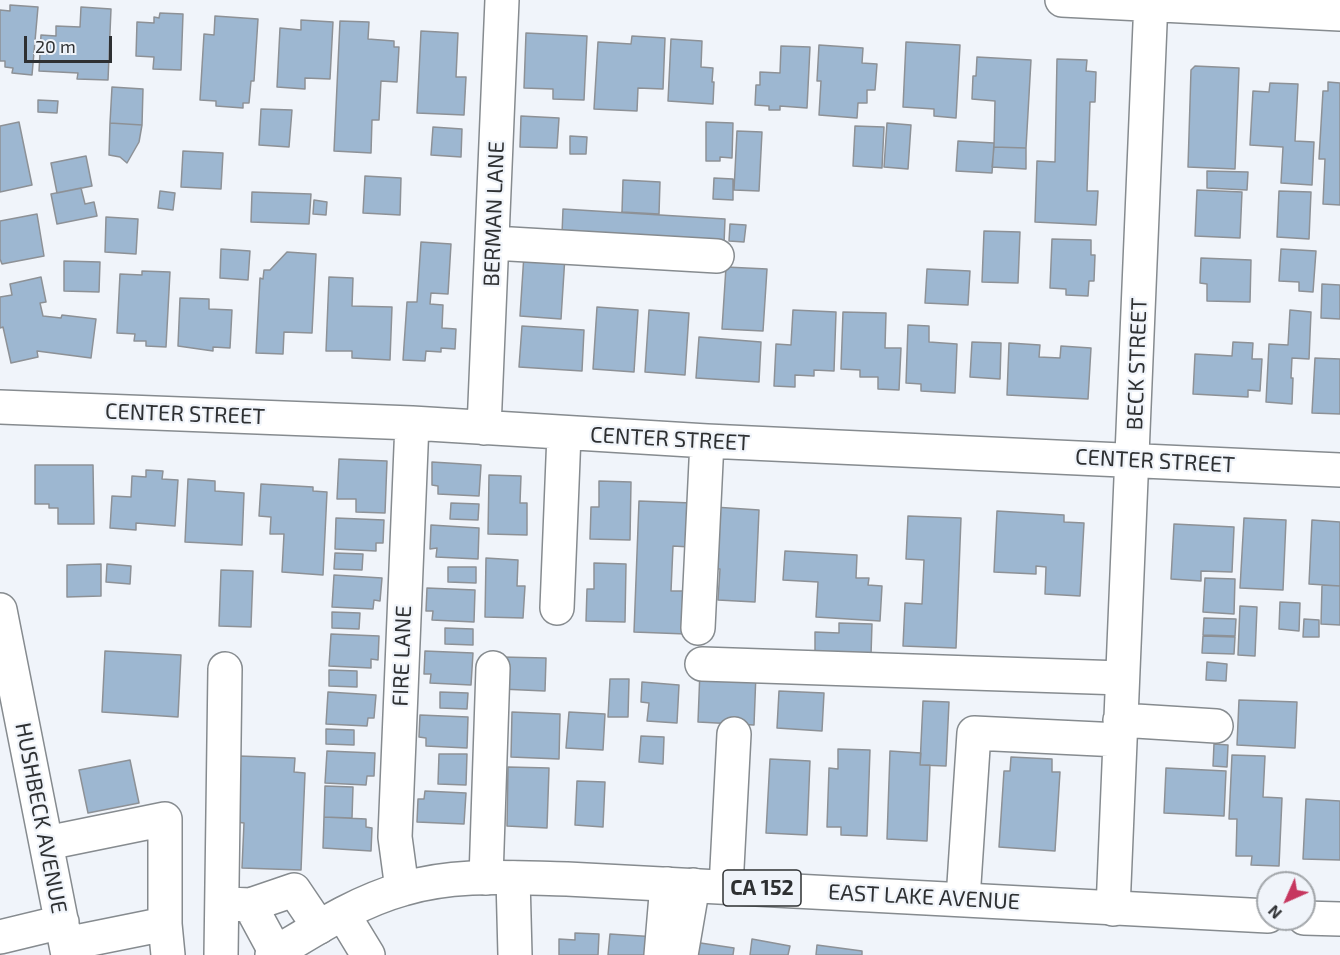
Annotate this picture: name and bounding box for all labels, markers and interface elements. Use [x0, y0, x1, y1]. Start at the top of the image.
scale bar [27, 24, 116, 62]
text: 20 m [35, 35, 76, 57]
street label: BERMAN LANE [478, 141, 510, 287]
street label: BECK STREET [1121, 297, 1153, 431]
street label: CENTER STREET [105, 398, 265, 430]
street label: CENTER STREET [589, 422, 751, 456]
street label: CENTER STREET [1074, 444, 1236, 478]
street label: FIRE LANE [387, 605, 417, 707]
street label: HUSHBECK AVENUE [10, 720, 72, 916]
road number: CA 152 [723, 870, 801, 906]
north arrow [1256, 871, 1316, 931]
street label: EAST LAKE AVENUE [827, 879, 1021, 915]
text: N [1264, 902, 1285, 923]

